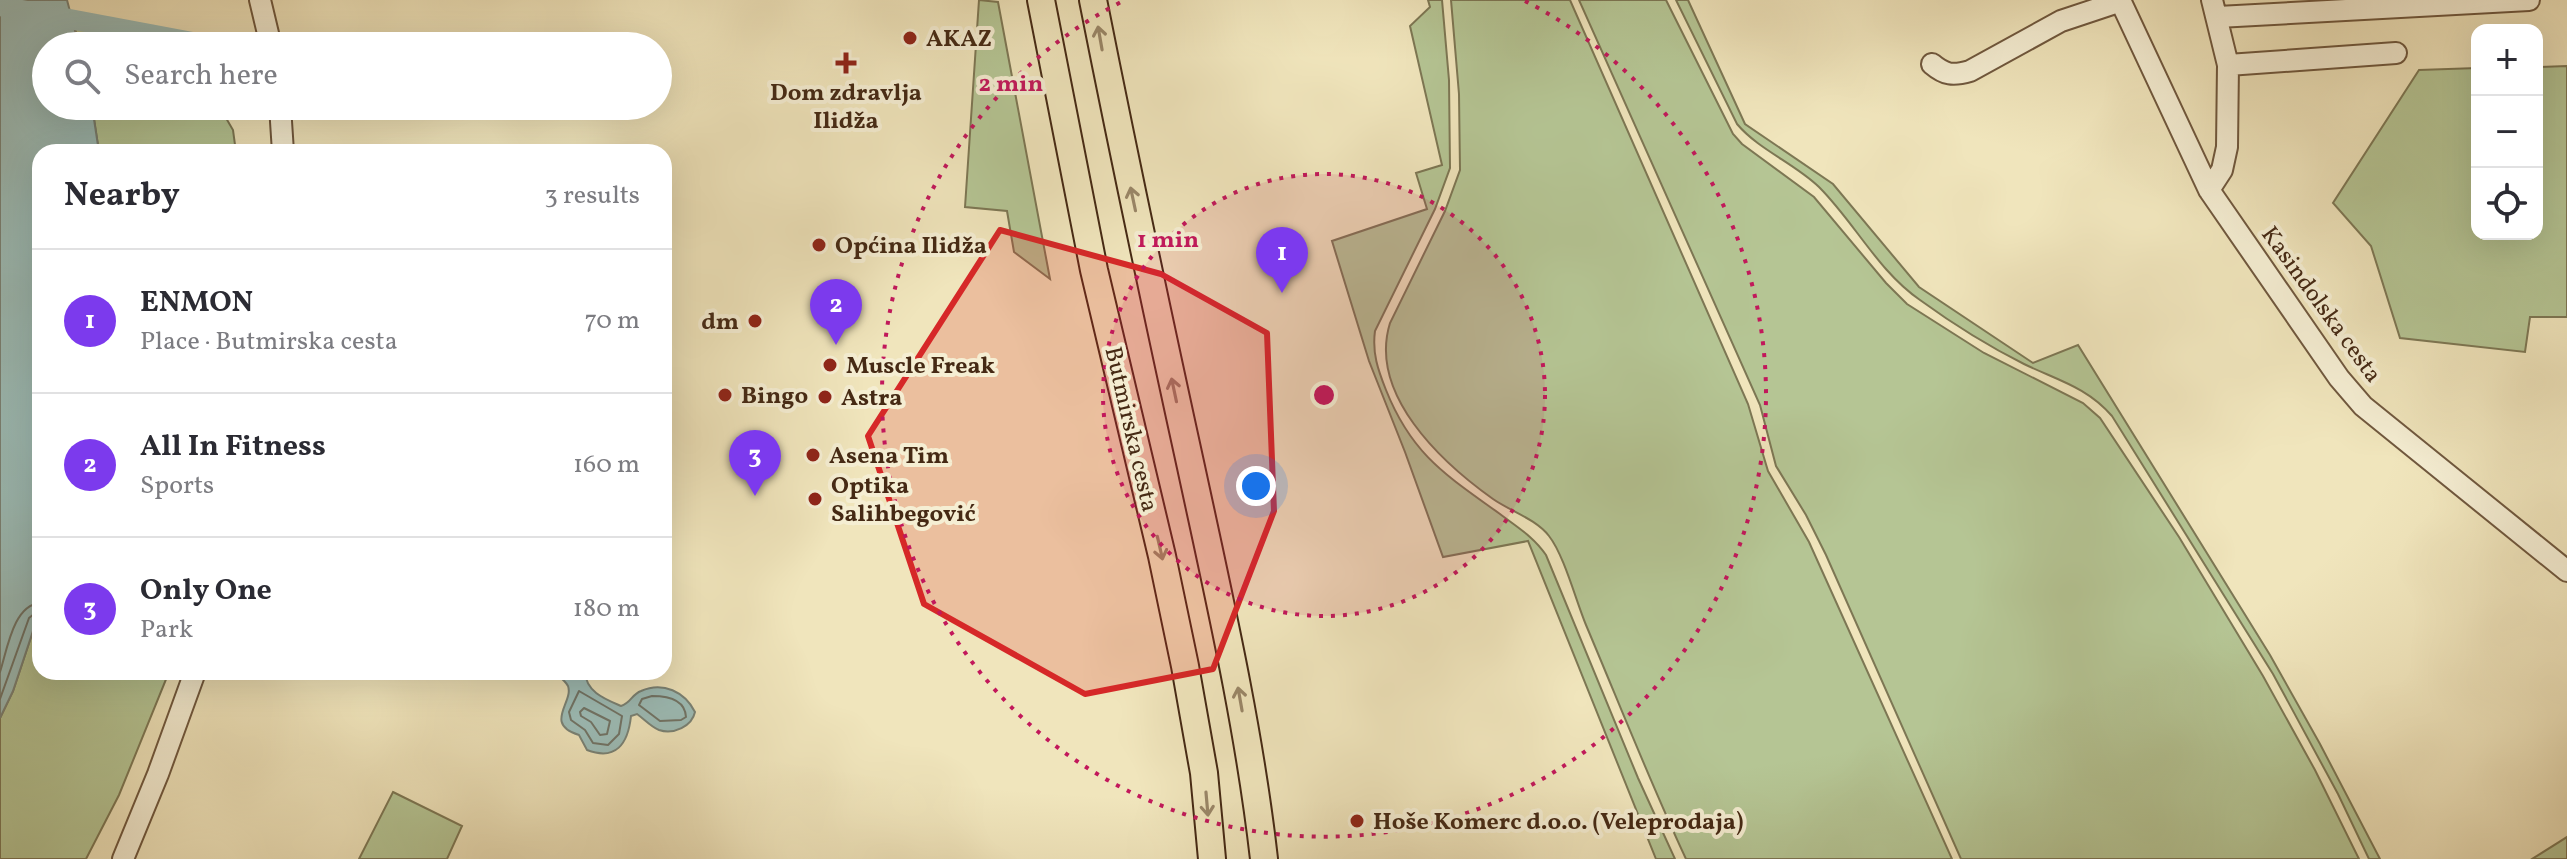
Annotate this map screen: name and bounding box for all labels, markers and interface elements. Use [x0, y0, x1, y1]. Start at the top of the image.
place label: AKAZ [926, 23, 992, 57]
map controls [2471, 24, 2543, 240]
button: + [2471, 24, 2543, 96]
one-way arrow [1092, 26, 1107, 51]
marker: AKAZ [901, 29, 919, 47]
search box [32, 32, 672, 120]
marker: Dom zdravlja Ilidža [835, 52, 857, 74]
icon: search [60, 54, 104, 98]
text: Search here [124, 55, 278, 97]
text: 2 min [979, 68, 1044, 102]
place label: Dom zdravlja Ilidža [770, 77, 922, 139]
button: − [2471, 96, 2543, 168]
button: locate [2471, 168, 2543, 240]
text: Nearby [64, 173, 180, 220]
text: 3 results [544, 178, 640, 214]
one-way arrow [1124, 186, 1139, 212]
street label: Kasindolska cesta [2252, 220, 2389, 390]
text: 1 min [1137, 224, 1199, 258]
pin: 1 [1256, 227, 1308, 293]
place label: Općina Ilidža [835, 230, 987, 264]
marker: Općina Ilidža [810, 236, 828, 254]
pin: 2 [810, 279, 862, 345]
text: ENMON [140, 282, 253, 324]
text: 1 [85, 303, 95, 339]
text: 70 m [585, 303, 640, 339]
place label: dm [701, 306, 739, 340]
marker: dm [746, 312, 764, 330]
text: Place · Butmirska cesta [140, 324, 398, 360]
street label: Butmirska cesta [1095, 344, 1166, 515]
place label: Muscle Freak [846, 350, 996, 384]
marker: Muscle Freak [821, 356, 839, 374]
one-way arrow [1166, 378, 1181, 404]
place label: Bingo [741, 380, 808, 414]
centre of rings [1310, 381, 1338, 409]
place label: Astra [841, 382, 902, 416]
marker: Bingo [716, 386, 734, 404]
marker: Astra [816, 388, 834, 406]
text: All In Fitness [140, 426, 326, 468]
pin: 3 [729, 430, 781, 496]
place label: Asena Tim [829, 440, 949, 474]
marker: Asena Tim [804, 446, 822, 464]
text: 2 [83, 447, 97, 483]
text: 160 m [573, 447, 640, 483]
your location [1236, 466, 1276, 506]
text: Sports [140, 468, 214, 504]
place label: Optika Salihbegović [831, 470, 976, 532]
marker: Optika Salihbegović [806, 490, 824, 508]
one-way arrow [1153, 535, 1168, 561]
text: Only One [140, 570, 272, 612]
text: 3 [83, 591, 97, 627]
text: 180 m [573, 591, 640, 627]
text: Park [140, 612, 193, 648]
one-way arrow [1231, 687, 1246, 712]
one-way arrow [1200, 790, 1215, 817]
place label: Hoše Komerc d.o.o. (Veleprodaja) [1373, 806, 1743, 840]
marker: Hoše Komerc d.o.o. (Veleprodaja) [1348, 812, 1366, 830]

